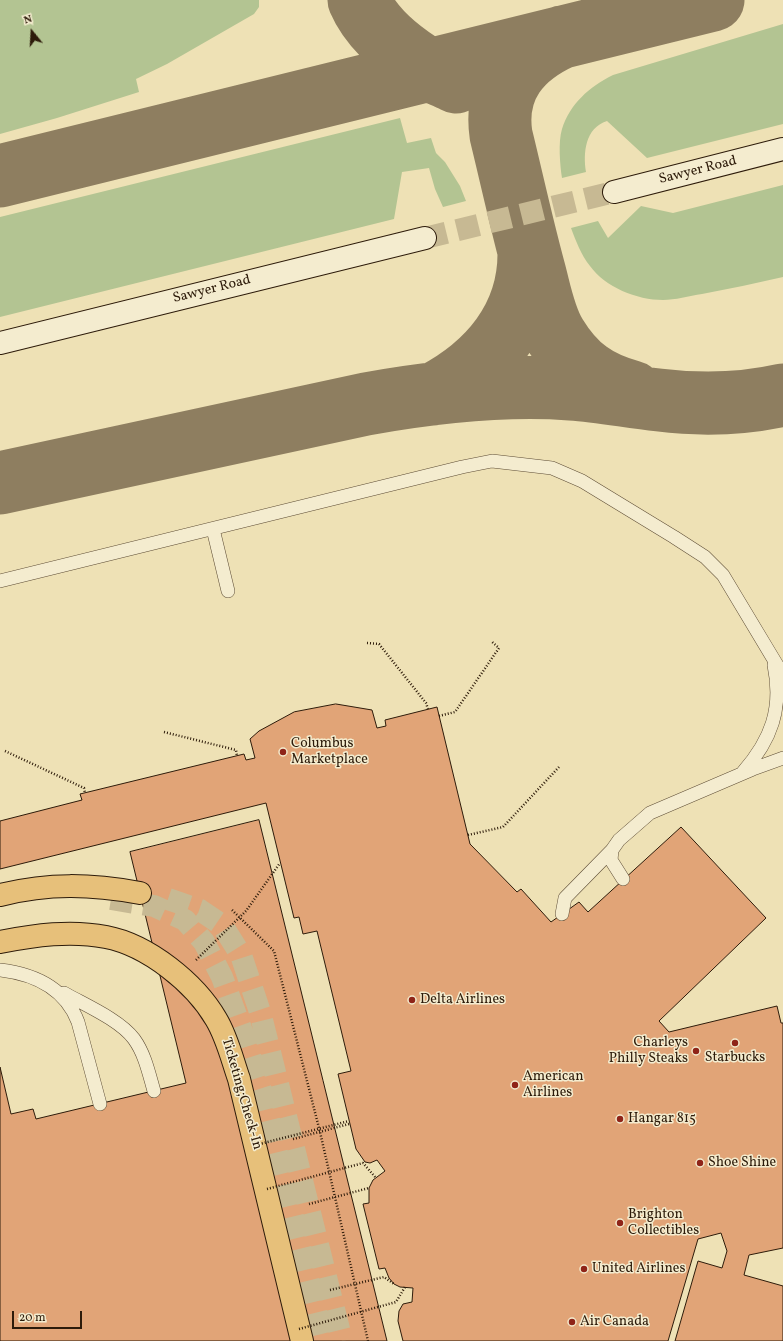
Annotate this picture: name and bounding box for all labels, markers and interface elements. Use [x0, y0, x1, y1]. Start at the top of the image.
north arrow [12, 12, 52, 52]
text: N [22, 12, 34, 28]
street label: Sawyer Road [657, 153, 739, 189]
street label: Sawyer Road [171, 272, 253, 308]
place label: Columbus Marketplace [291, 736, 368, 768]
marker: Columbus Marketplace [278, 747, 288, 757]
place label: Delta Airlines [420, 992, 505, 1008]
marker: Delta Airlines [407, 995, 417, 1005]
place label: Charleys Philly Steaks [609, 1035, 688, 1068]
street label: Ticketing;Check-In [217, 1036, 265, 1152]
marker: Starbucks [730, 1038, 740, 1048]
marker: Charleys Philly Steaks [691, 1046, 701, 1056]
place label: Starbucks [705, 1050, 765, 1066]
place label: American Airlines [523, 1069, 584, 1102]
marker: American Airlines [510, 1080, 520, 1090]
place label: Hangar 815 [628, 1111, 696, 1127]
marker: Hangar 815 [615, 1114, 625, 1124]
place label: Shoe Shine [708, 1155, 776, 1171]
marker: Shoe Shine [695, 1158, 705, 1168]
place label: Brighton Collectibles [628, 1207, 699, 1240]
marker: Brighton Collectibles [615, 1218, 625, 1228]
place label: United Airlines [592, 1261, 685, 1277]
marker: United Airlines [579, 1264, 589, 1274]
scale bar [14, 1303, 84, 1329]
text: 20 m [19, 1310, 46, 1326]
place label: Air Canada [580, 1314, 649, 1330]
marker: Air Canada [567, 1317, 577, 1327]

